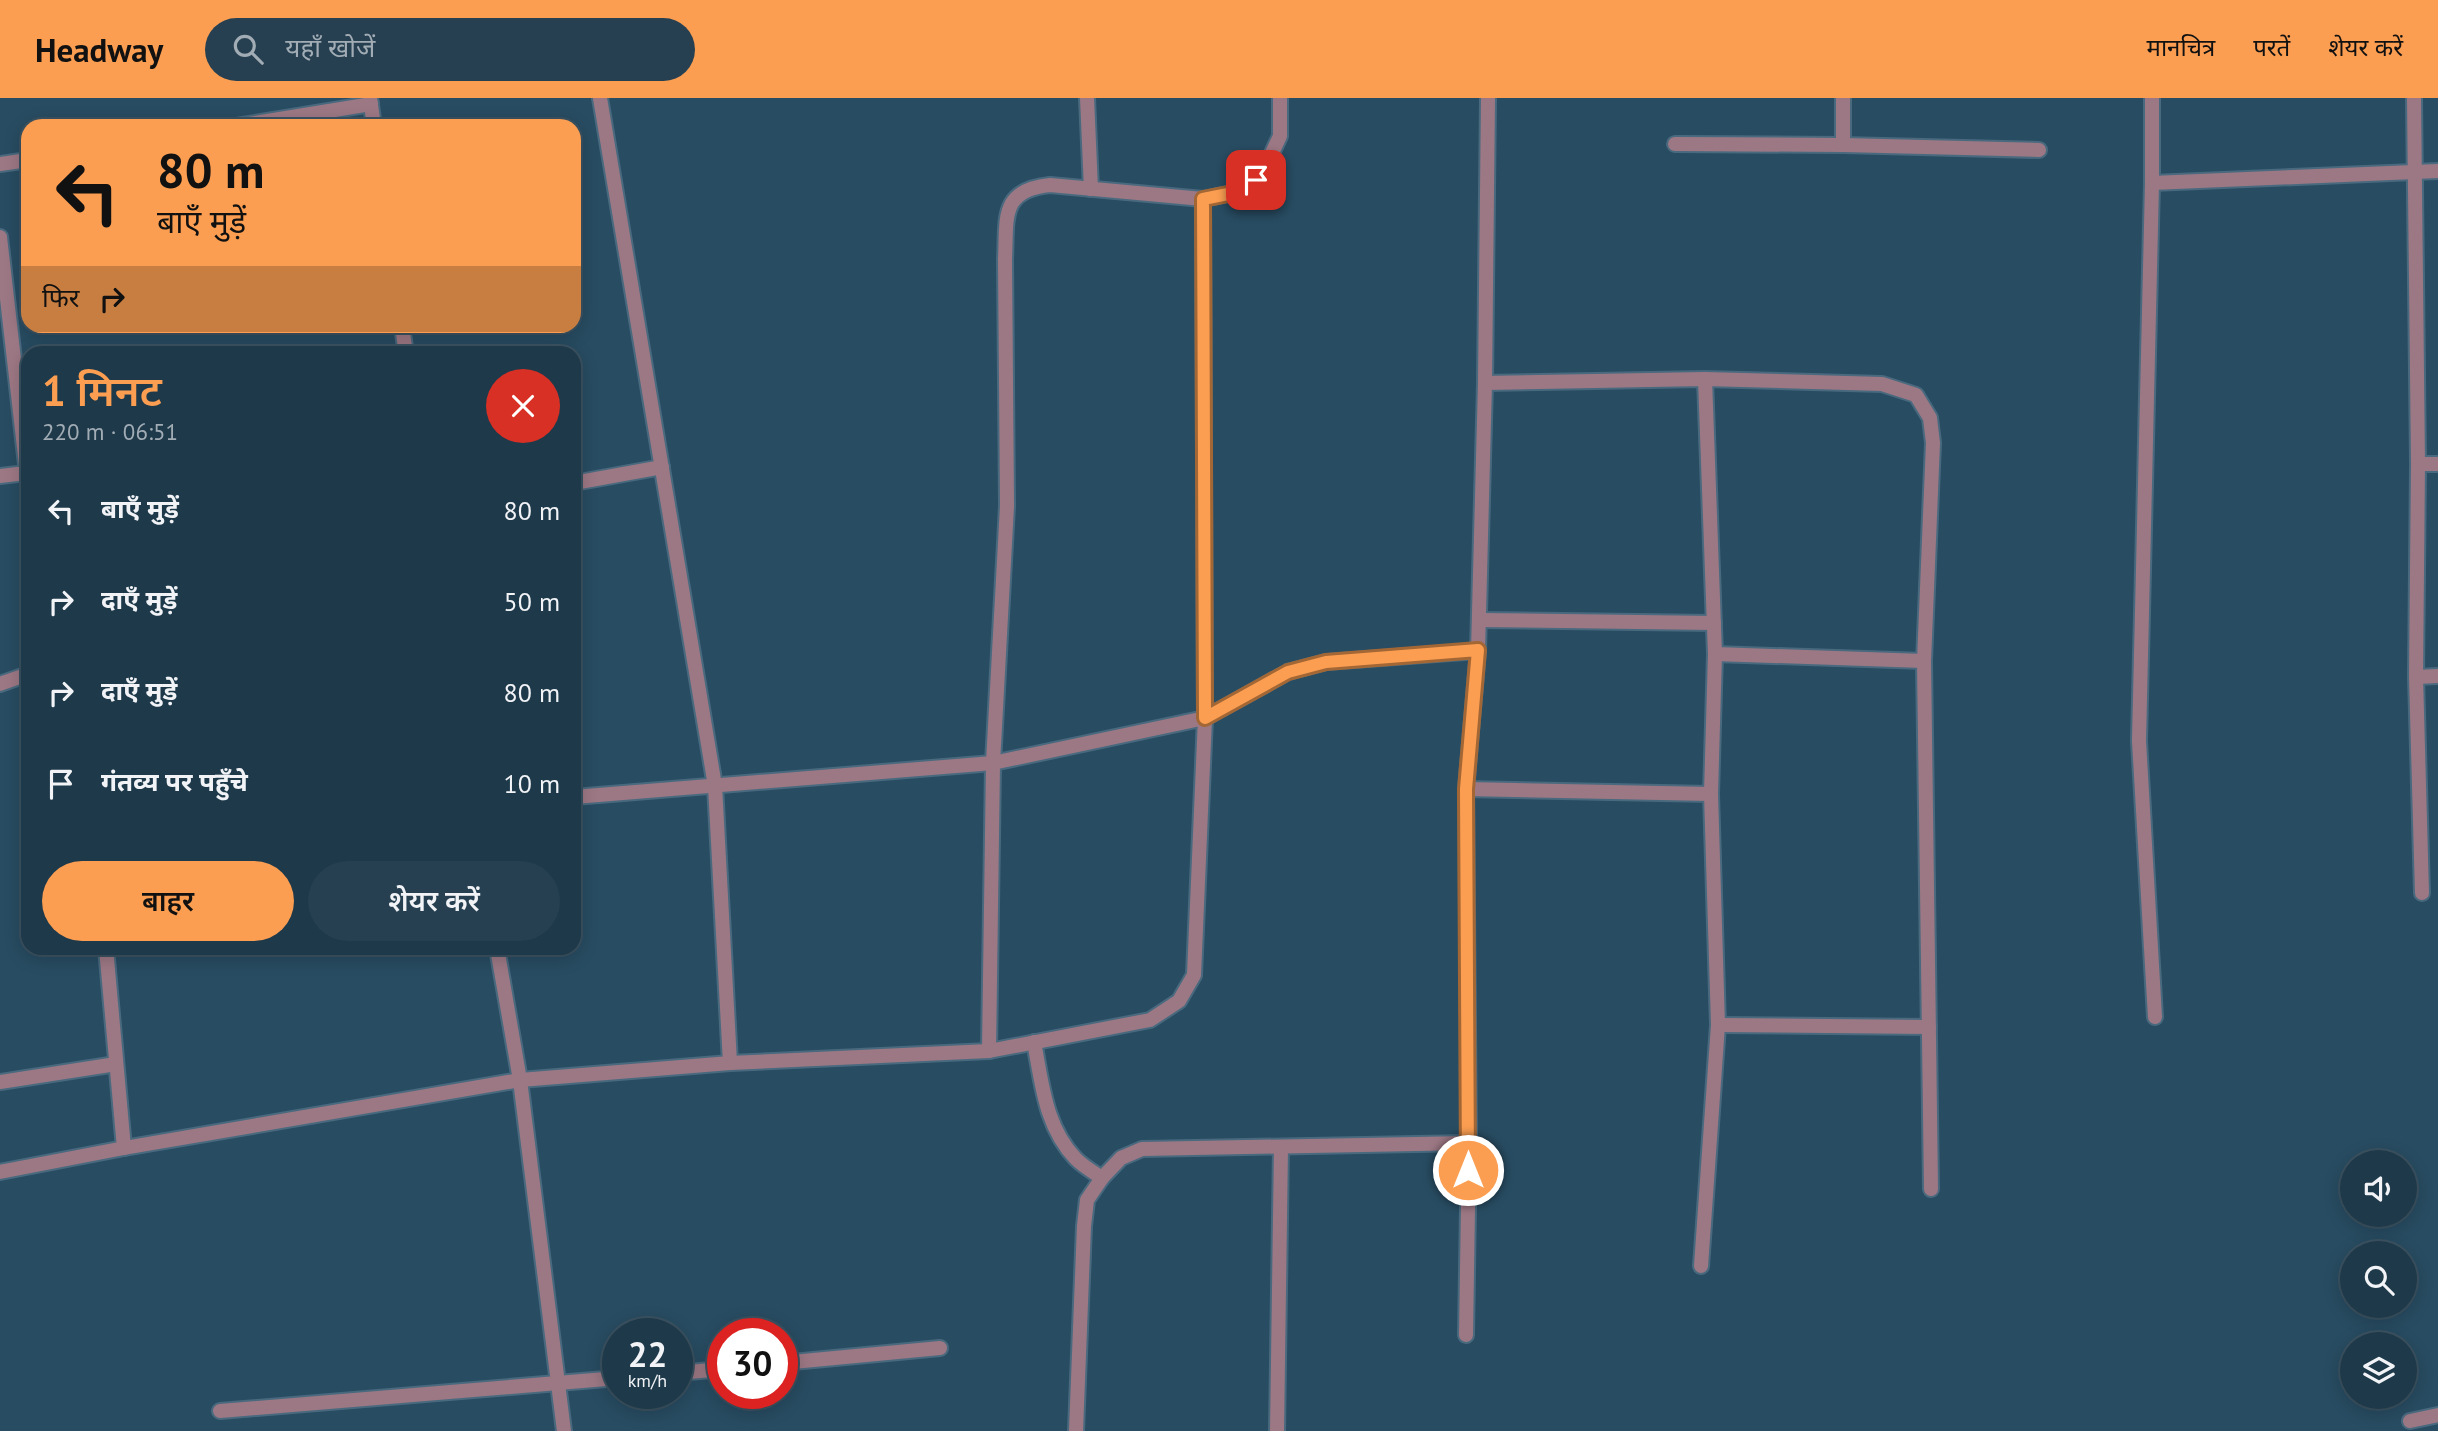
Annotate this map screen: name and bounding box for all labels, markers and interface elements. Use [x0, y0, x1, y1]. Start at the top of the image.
search box [205, 18, 695, 81]
text: Headway [35, 28, 163, 71]
icon: search [229, 30, 267, 68]
text: यहाँ खोजें [285, 31, 375, 64]
text: मानचित्र [2147, 32, 2215, 63]
text: परतें [2253, 32, 2290, 63]
text: शेयर करें [2328, 32, 2403, 63]
text: 80 m [157, 138, 264, 202]
icon: left [42, 147, 133, 238]
pin [1226, 150, 1286, 210]
icon: arrive [1237, 161, 1275, 199]
text: बाएँ मुड़ें [157, 200, 246, 242]
icon: right [93, 280, 131, 318]
text: फिर [42, 281, 79, 314]
text: 1 मिनट [42, 363, 162, 418]
button: close [486, 369, 560, 443]
text: 220 m · 06:51 [42, 417, 178, 446]
icon: left [42, 492, 80, 530]
text: बाएँ मुड़ें [101, 492, 179, 525]
text: 80 m [504, 494, 560, 527]
icon: right [42, 583, 80, 621]
text: दाएँ मुड़ें [101, 583, 177, 616]
text: 50 m [504, 585, 560, 618]
icon: right [42, 674, 80, 712]
text: दाएँ मुड़ें [101, 674, 177, 707]
text: 80 m [504, 676, 560, 709]
icon: arrive [42, 765, 80, 803]
text: गंतव्य पर पहुँचे [101, 765, 248, 798]
text: 10 m [504, 767, 560, 800]
button: बाहर [42, 861, 294, 941]
button: शेयर करें [308, 861, 560, 941]
position arrow [1431, 1133, 1505, 1207]
map controls [2340, 1150, 2417, 1409]
button: sound [2340, 1150, 2417, 1227]
button: search [2340, 1241, 2417, 1318]
speed limit sign: 30 [707, 1318, 798, 1409]
text: 22 [628, 1331, 667, 1377]
button: layers [2340, 1332, 2417, 1409]
text: km/h [628, 1369, 667, 1392]

